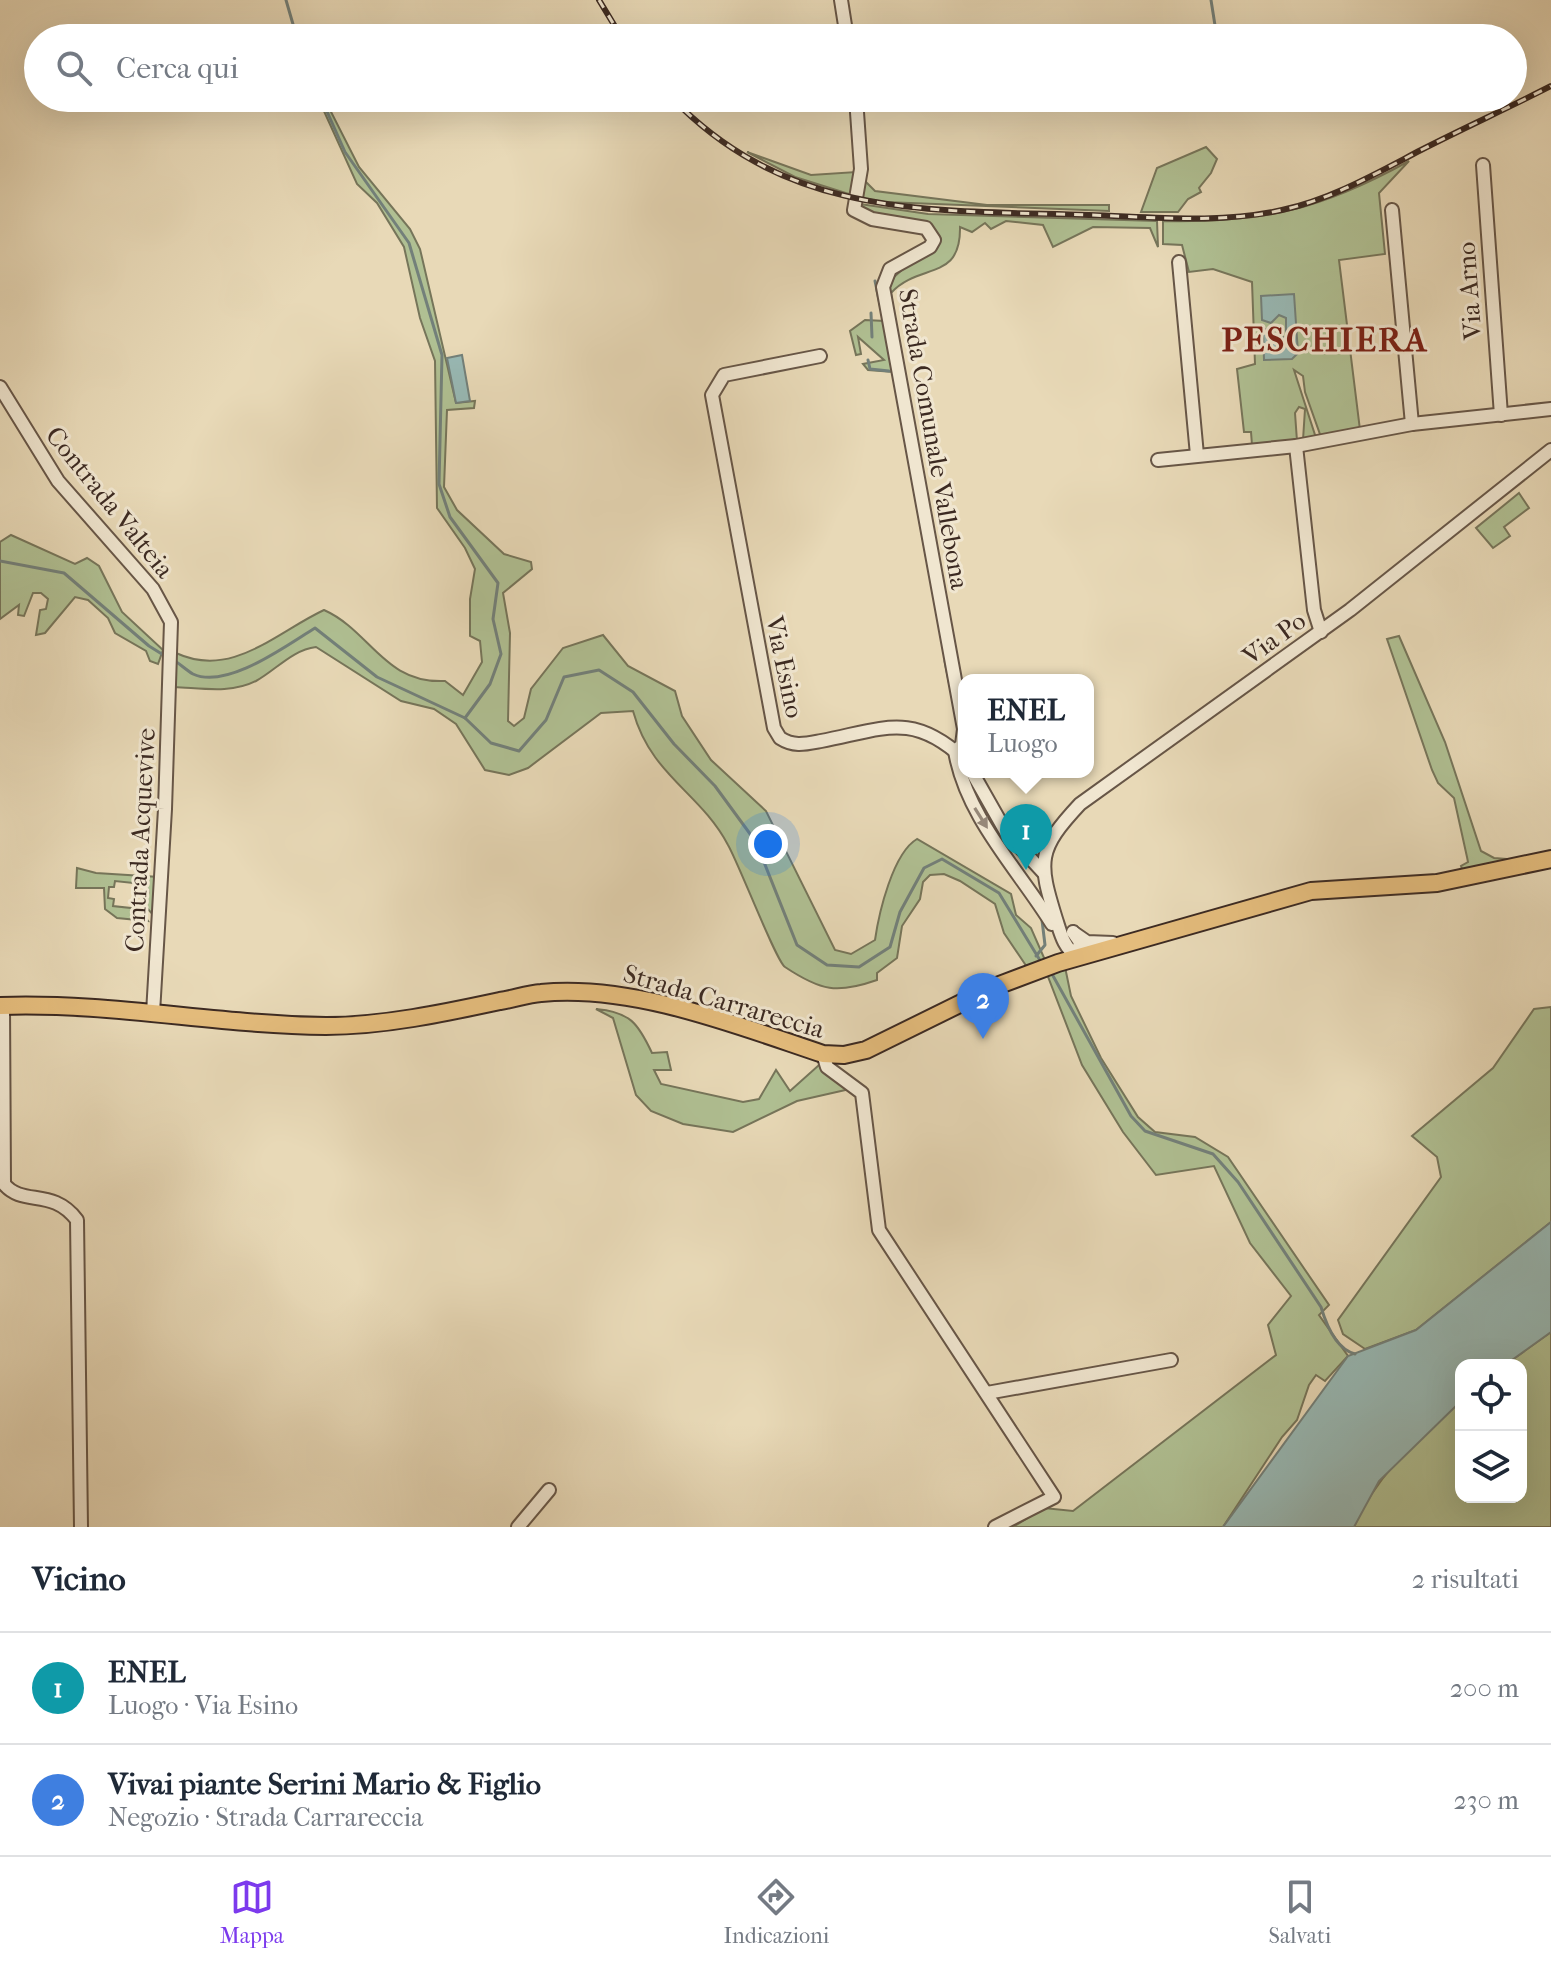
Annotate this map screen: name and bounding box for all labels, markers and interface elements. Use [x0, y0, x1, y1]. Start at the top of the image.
search box [24, 24, 1527, 112]
icon: search [52, 46, 96, 90]
text: Cerca qui [116, 51, 239, 86]
street label: Via Arno [1451, 241, 1488, 342]
street label: Strada Comunale Vallebona [892, 286, 975, 593]
district label: PESCHIERA [1221, 320, 1429, 360]
street label: Contrada Valteia [39, 420, 181, 585]
street label: Via Po [1236, 605, 1312, 672]
street label: Via Esino [758, 612, 810, 721]
popup [958, 674, 1094, 778]
text: ENEL [987, 693, 1065, 728]
street label: Contrada Acquevive [119, 727, 162, 953]
text: Luogo [987, 728, 1058, 759]
pin: 1 [1000, 804, 1052, 870]
one-way arrow [974, 807, 988, 829]
your location [748, 824, 788, 864]
street label: Strada Carrareccia [620, 958, 829, 1045]
pin: 2 [957, 973, 1009, 1039]
map controls [1455, 1359, 1527, 1503]
button: locate [1455, 1359, 1527, 1431]
button: layers [1455, 1431, 1527, 1503]
text: Vicino [32, 1559, 126, 1599]
text: 2 risultati [1412, 1564, 1519, 1595]
text: ENEL [108, 1655, 185, 1690]
text: 1 [53, 1673, 63, 1704]
text: 200 m [1450, 1673, 1519, 1704]
text: Luogo · Via Esino [108, 1690, 298, 1721]
text: Vivai piante Serini Mario & Figlio [108, 1767, 541, 1802]
text: 2 [51, 1785, 65, 1816]
text: 230 m [1453, 1785, 1519, 1816]
text: Negozio · Strada Carrareccia [108, 1802, 423, 1833]
tab: Mappa [220, 1875, 284, 1949]
tab: Indicazioni [723, 1875, 829, 1949]
tab: Salvati [1269, 1875, 1331, 1949]

